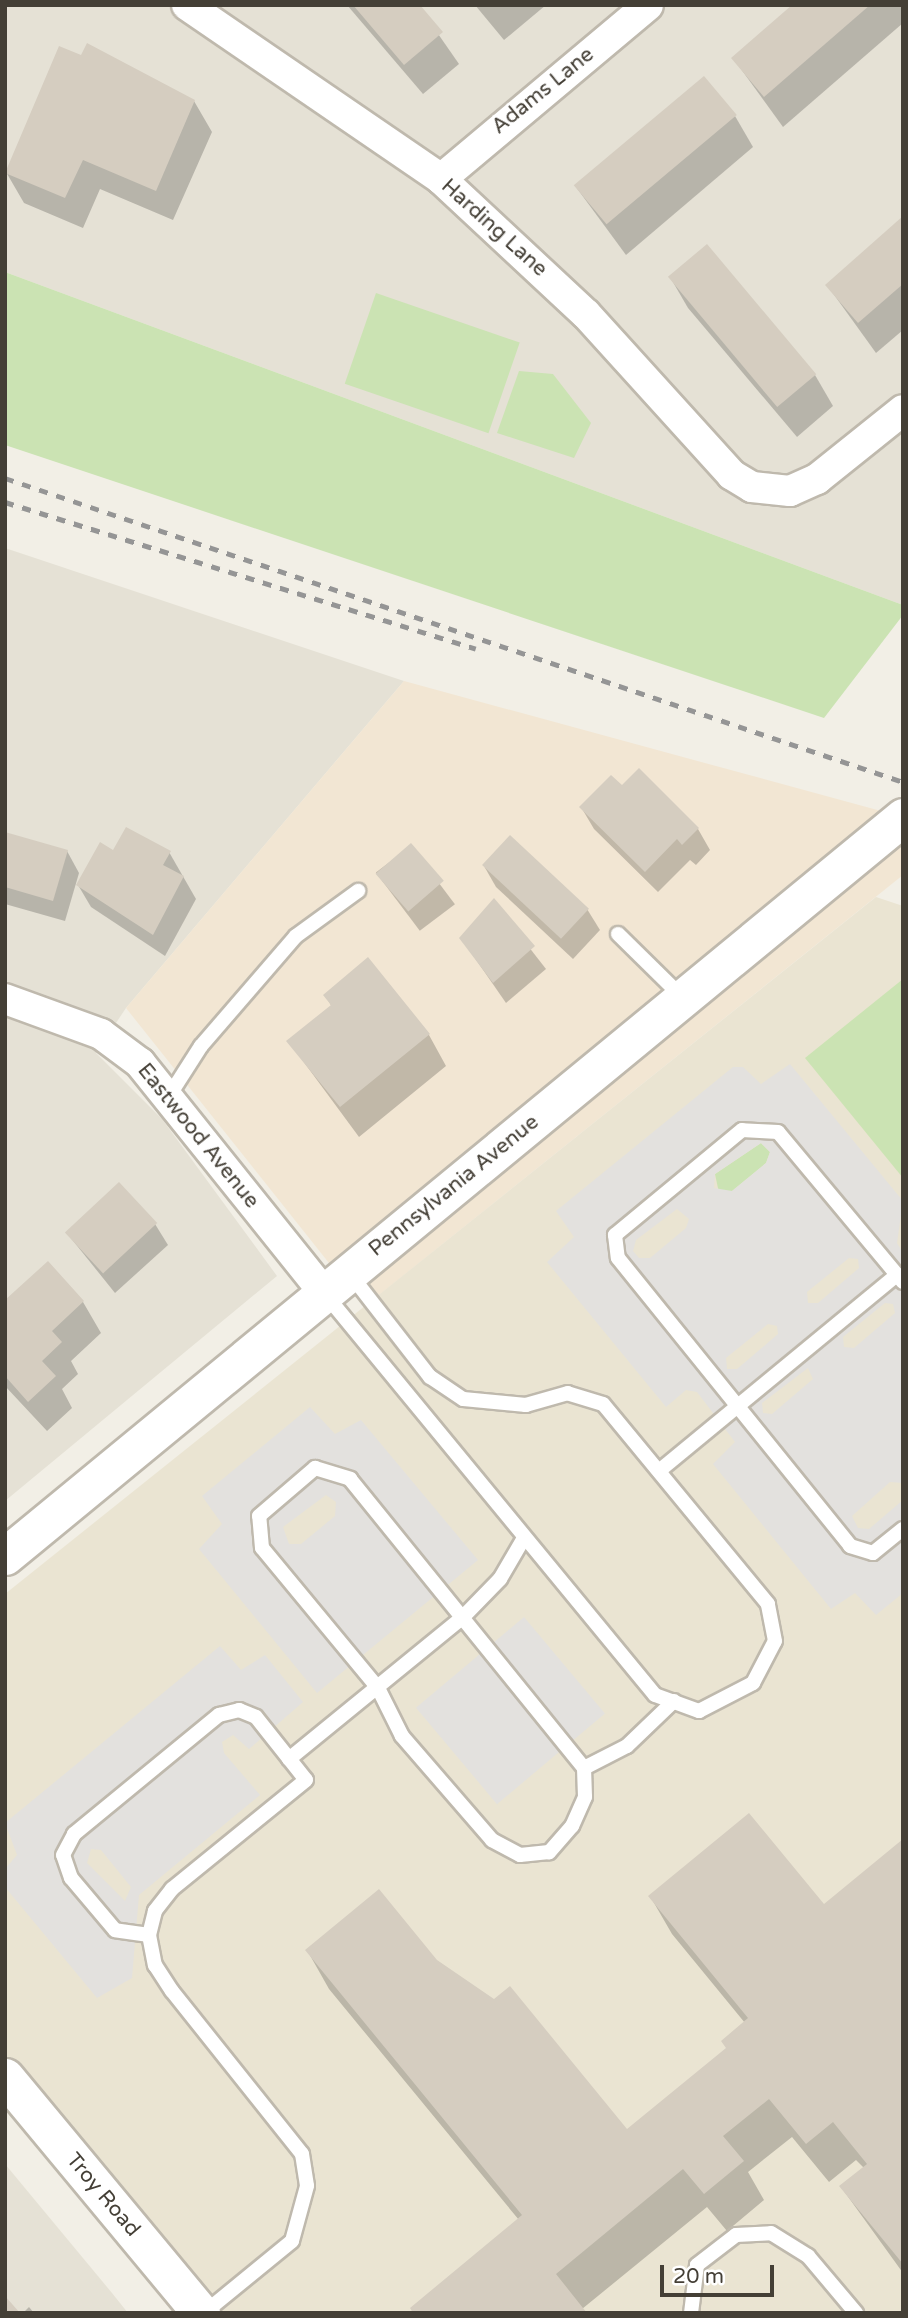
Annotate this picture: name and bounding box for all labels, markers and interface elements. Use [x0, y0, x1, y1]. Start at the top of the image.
street label: Adams Lane [487, 42, 599, 140]
street label: Harding Lane [436, 174, 552, 282]
street label: Eastwood Avenue [132, 1059, 264, 1213]
street label: Pennsylvania Avenue [364, 1110, 544, 1262]
street label: Troy Road [61, 2148, 145, 2242]
scale bar [663, 2252, 777, 2296]
text: 20 m [673, 2264, 724, 2289]

